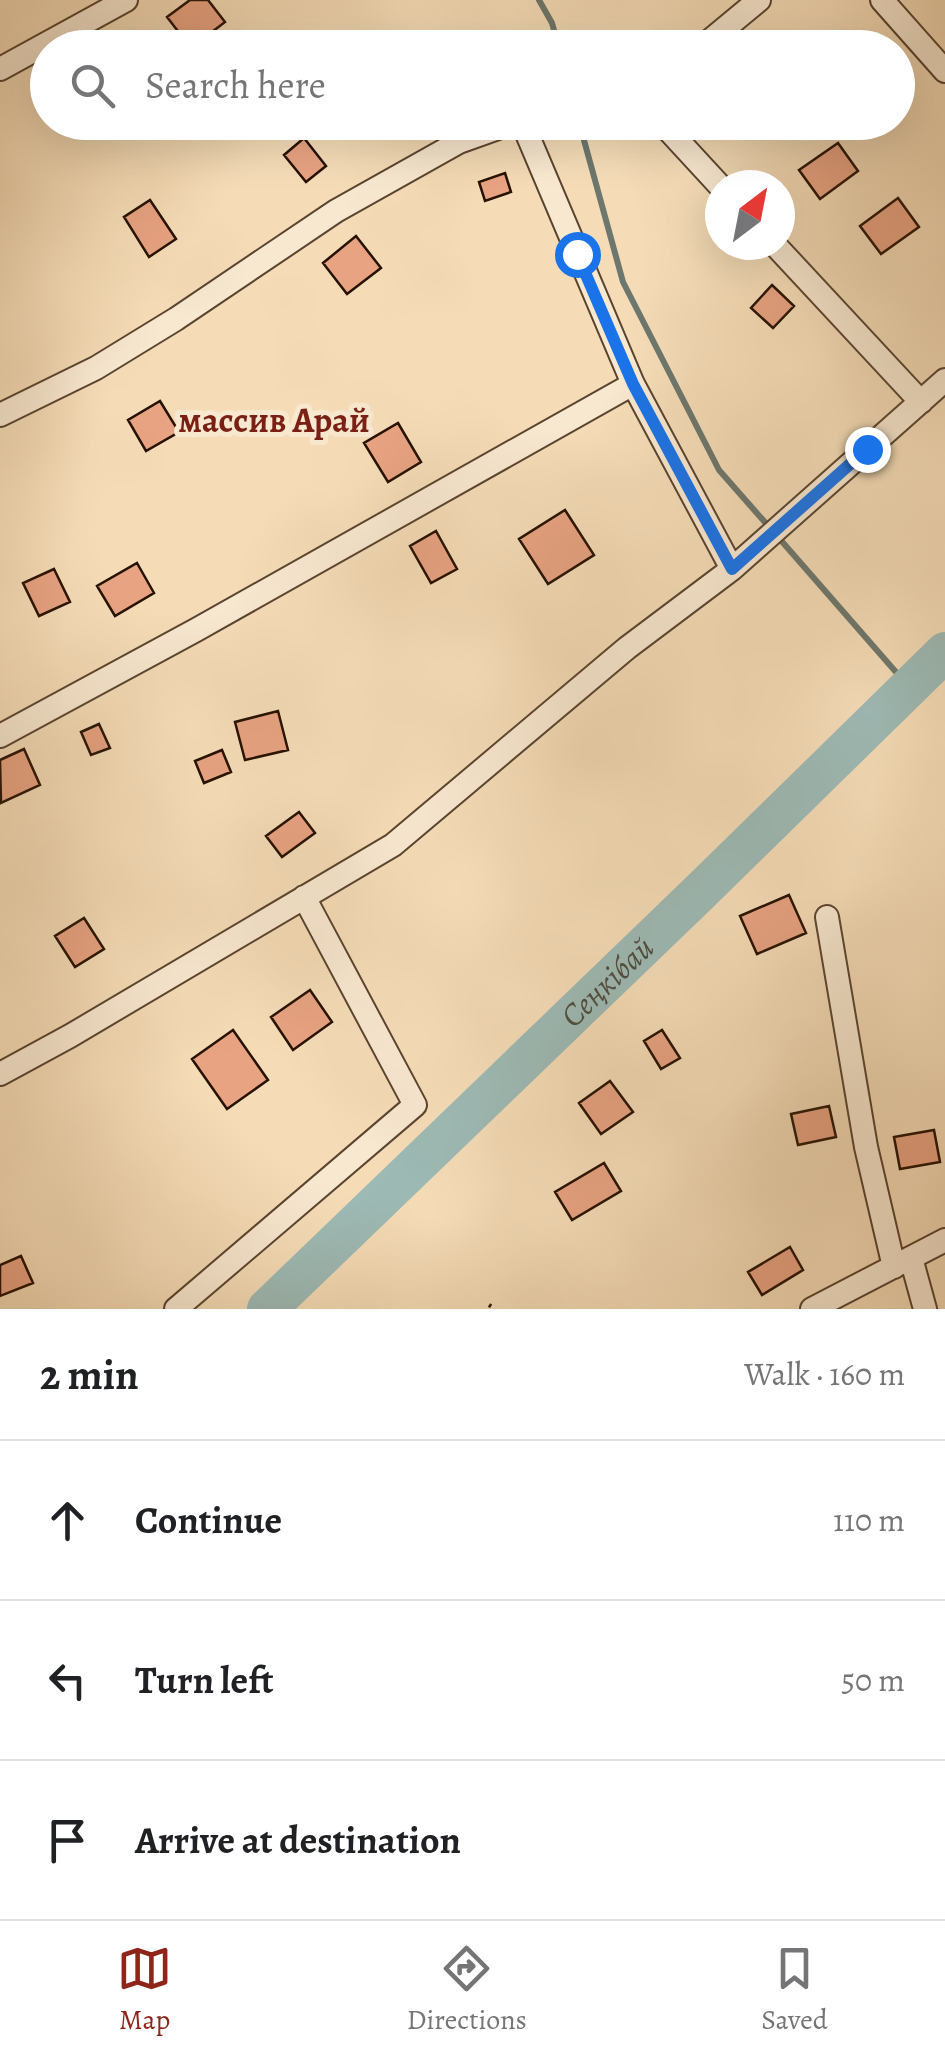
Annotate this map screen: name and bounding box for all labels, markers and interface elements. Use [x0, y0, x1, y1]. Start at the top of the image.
search box [30, 30, 915, 140]
icon: search [65, 58, 120, 113]
text: Search here [145, 59, 326, 111]
north arrow [705, 170, 795, 260]
route start [555, 232, 601, 278]
district label: массив Арай [178, 396, 370, 444]
route end [845, 427, 891, 473]
water label: Сеңкібай [551, 926, 663, 1037]
text: 2 min [40, 1346, 139, 1403]
text: Walk · 160 m [744, 1352, 905, 1396]
icon: ahead [40, 1493, 95, 1548]
text: Continue [135, 1494, 282, 1546]
text: 110 m [833, 1498, 905, 1542]
icon: left [40, 1653, 95, 1708]
text: Turn left [135, 1654, 274, 1706]
text: 50 m [841, 1658, 905, 1702]
icon: arrive [40, 1813, 95, 1868]
text: Arrive at destination [135, 1814, 461, 1866]
tab: Map [117, 1941, 172, 2039]
tab: Directions [407, 1941, 527, 2039]
tab: Saved [761, 1941, 828, 2039]

